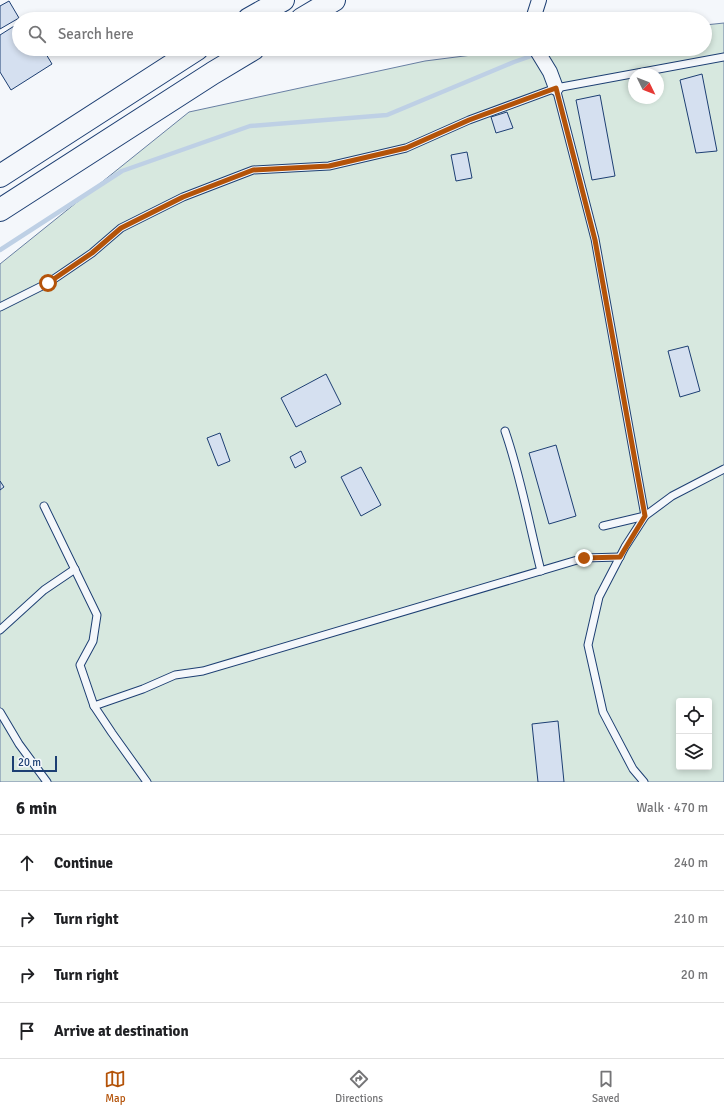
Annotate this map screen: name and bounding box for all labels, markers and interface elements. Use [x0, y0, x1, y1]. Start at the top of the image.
search box [12, 12, 712, 56]
icon: search [26, 23, 48, 45]
text: Search here [58, 25, 134, 43]
north arrow [628, 68, 664, 104]
route start [39, 274, 57, 292]
route end [575, 549, 593, 567]
map controls [676, 698, 712, 770]
button: locate [676, 698, 712, 734]
button: layers [676, 734, 712, 770]
scale bar [12, 754, 57, 773]
text: 20 m [18, 756, 41, 769]
text: 6 min [16, 798, 57, 819]
text: Walk · 470 m [637, 800, 708, 816]
icon: ahead [16, 852, 38, 874]
text: Continue [54, 854, 113, 872]
text: 240 m [674, 855, 708, 871]
icon: right [16, 908, 38, 930]
text: Turn right [54, 910, 119, 928]
text: 210 m [674, 911, 708, 927]
icon: right [16, 964, 38, 986]
text: Turn right [54, 966, 119, 984]
text: 20 m [681, 967, 708, 983]
icon: arrive [16, 1020, 38, 1042]
text: Arrive at destination [54, 1022, 189, 1040]
tab: Map [104, 1068, 126, 1105]
tab: Directions [335, 1068, 383, 1105]
tab: Saved [592, 1068, 620, 1105]

